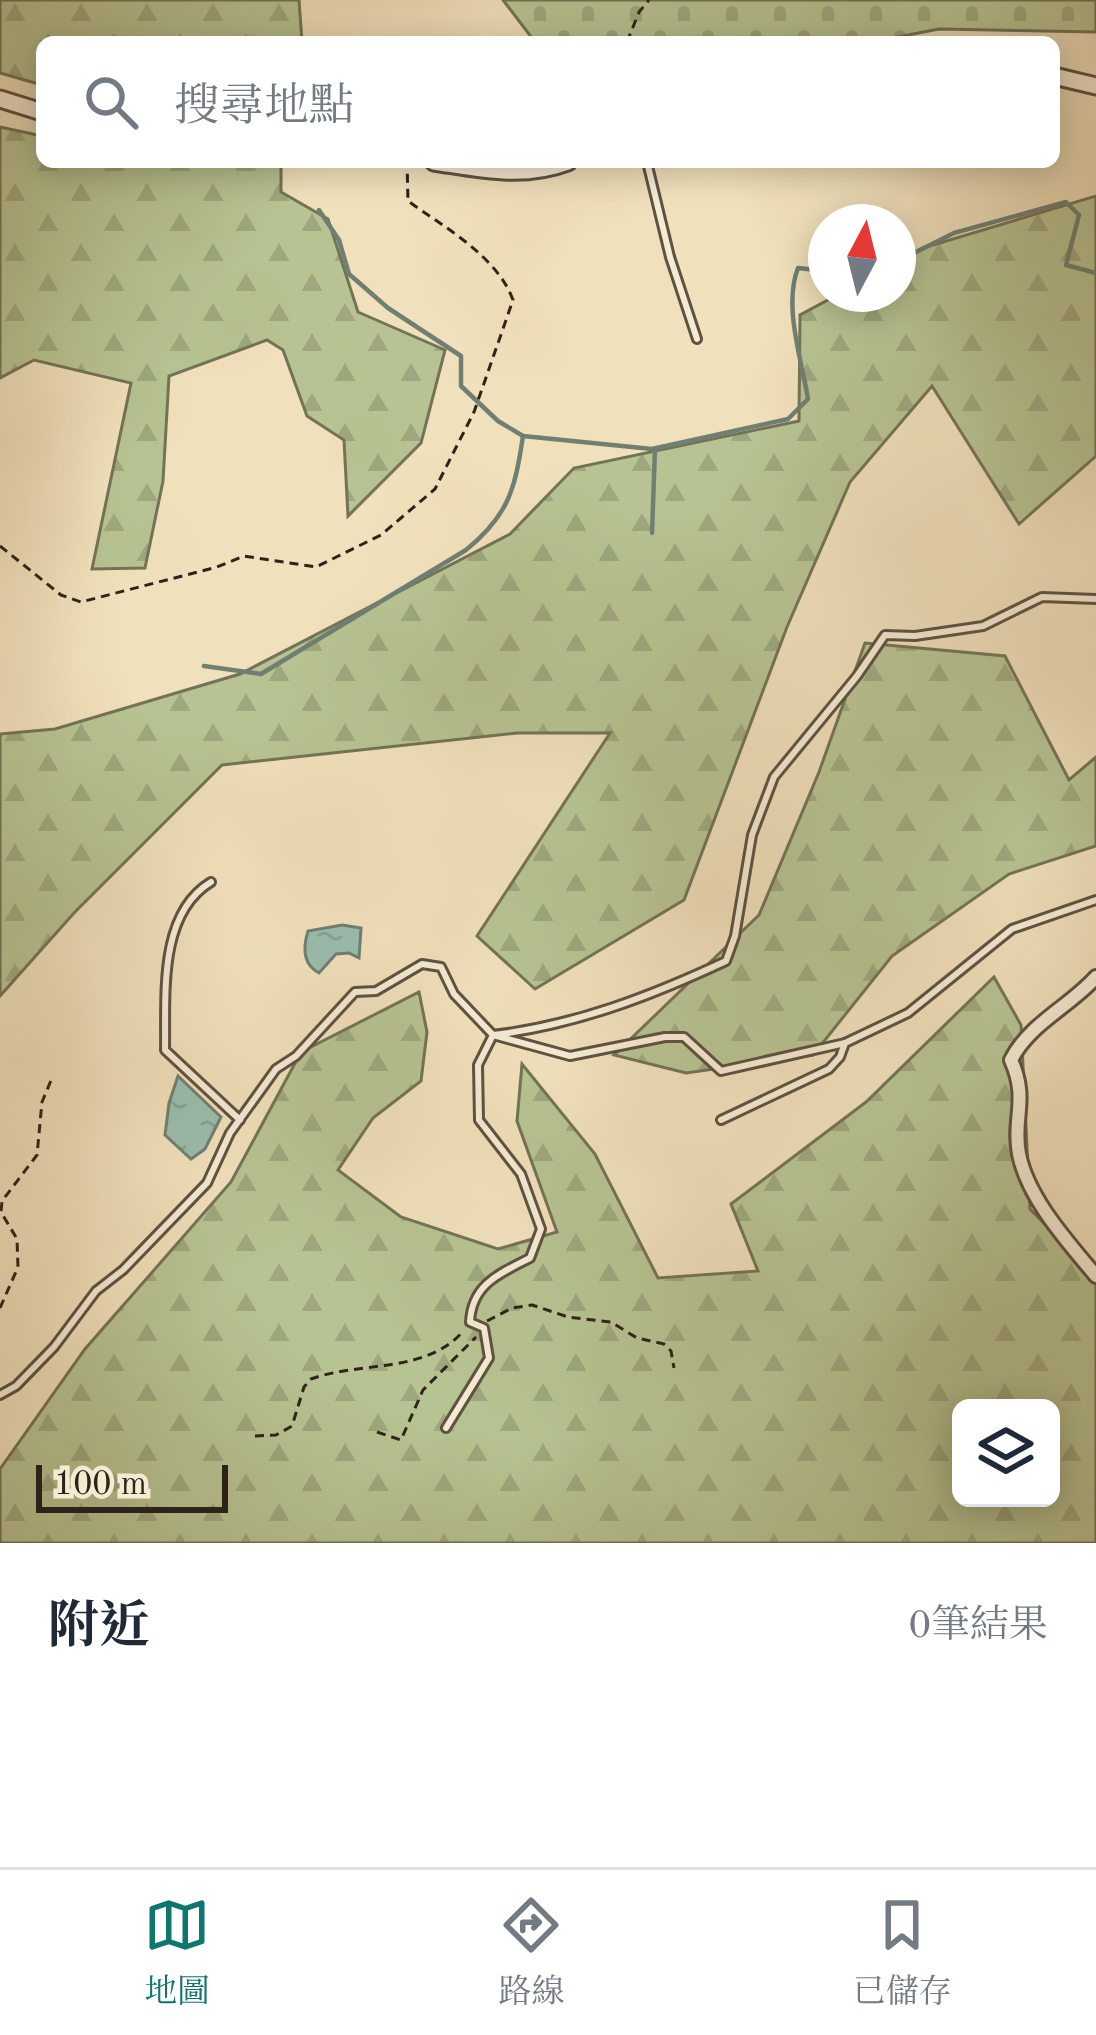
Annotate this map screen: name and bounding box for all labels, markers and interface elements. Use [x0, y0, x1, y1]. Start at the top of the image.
search box [36, 36, 1060, 168]
icon: search [78, 69, 144, 135]
text: 搜尋地點 [174, 86, 354, 131]
north arrow [808, 204, 916, 312]
map controls [952, 1399, 1060, 1507]
button: layers [952, 1399, 1060, 1507]
scale bar [36, 1459, 228, 1512]
text: 100 m [54, 1469, 147, 1502]
text: 附近 [48, 1603, 150, 1654]
text: 0筆結果 [908, 1607, 1048, 1646]
tab: 地圖 [144, 1892, 210, 2014]
tab: 路線 [498, 1892, 564, 2014]
tab: 已儲存 [853, 1892, 952, 2014]

